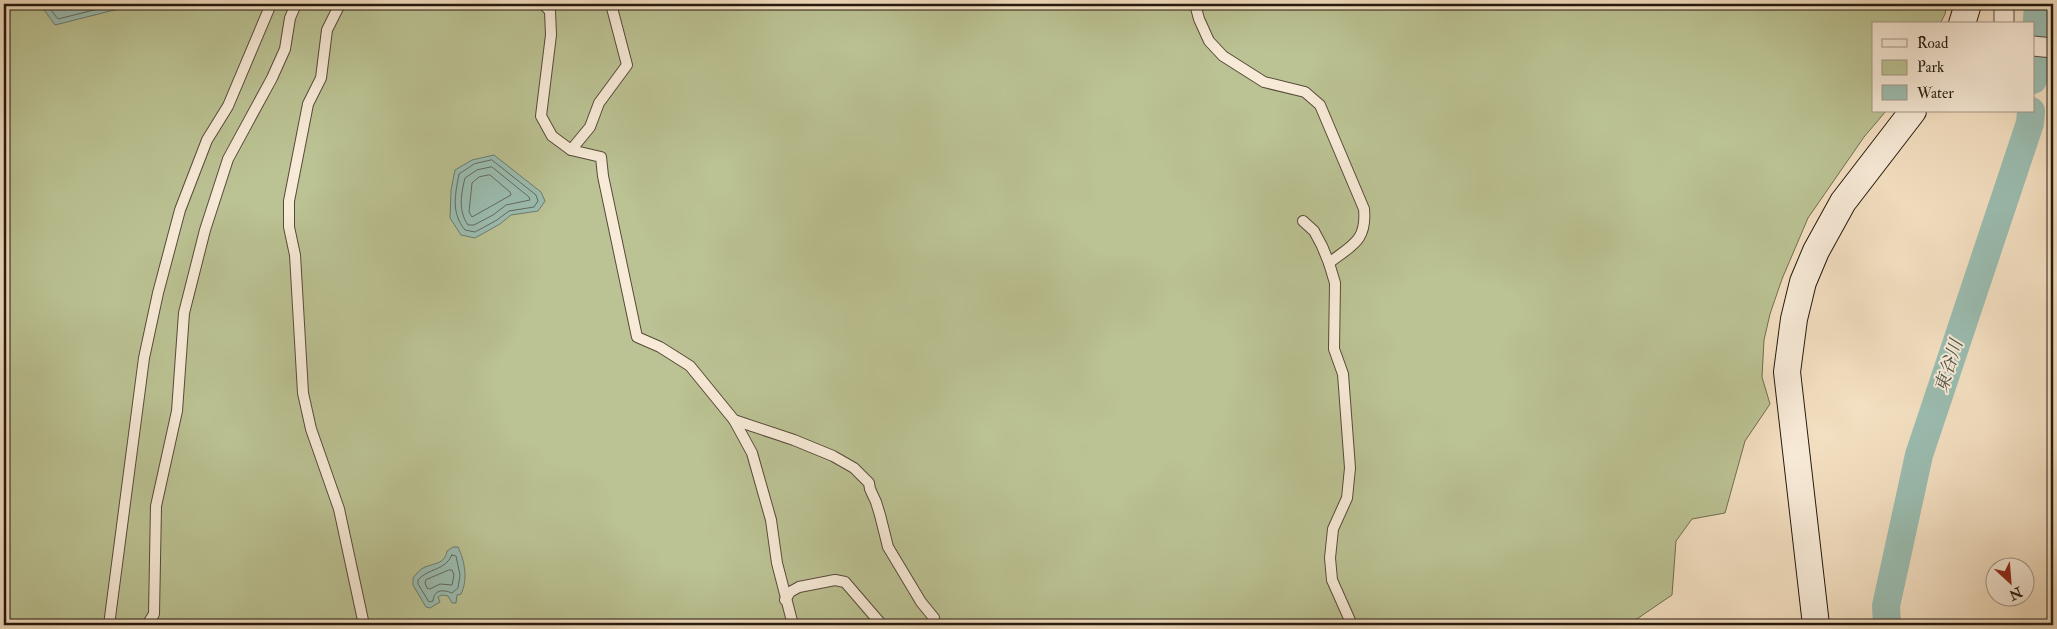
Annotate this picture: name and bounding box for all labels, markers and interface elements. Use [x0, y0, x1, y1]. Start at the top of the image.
legend [1872, 22, 2034, 112]
text: Road [1917, 34, 1949, 53]
text: Park [1917, 58, 1944, 77]
text: Water [1916, 84, 1954, 103]
water label: 東谷川 [1930, 335, 1969, 395]
north arrow [1984, 556, 2034, 606]
text: N [2006, 582, 2026, 604]

